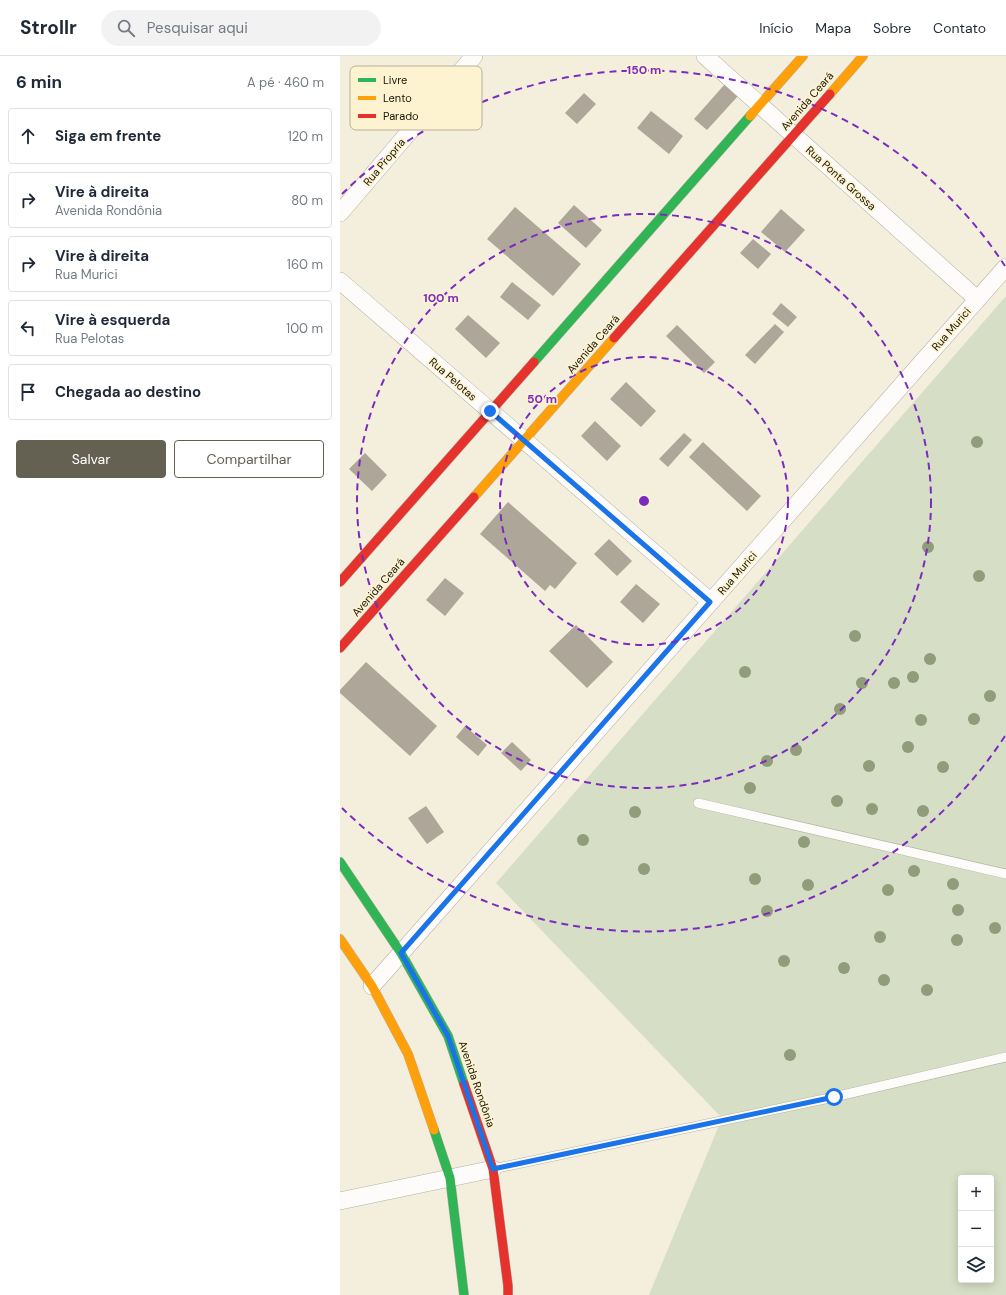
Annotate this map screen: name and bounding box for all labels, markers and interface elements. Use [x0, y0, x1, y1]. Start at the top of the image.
search box [101, 10, 381, 46]
text: Strollr [20, 15, 77, 40]
icon: search [115, 17, 137, 39]
text: Pesquisar aqui [147, 18, 248, 38]
text: Início [759, 19, 793, 37]
text: Mapa [815, 19, 851, 37]
text: Sobre [873, 19, 911, 37]
text: Contato [933, 19, 986, 37]
text: 150 m [627, 62, 661, 78]
legend [350, 66, 482, 130]
street label: Avenida Ceará [778, 69, 836, 133]
text: 6 min [16, 71, 62, 93]
text: Livre [383, 73, 407, 87]
text: A pé · 460 m [247, 74, 324, 91]
text: Lento [383, 91, 412, 105]
text: Parado [383, 109, 419, 123]
icon: ahead [17, 125, 39, 147]
text: Siga em frente [55, 126, 161, 146]
text: 120 m [288, 128, 323, 145]
street label: Rua Propria [360, 135, 408, 189]
street label: Rua Ponta Grossa [803, 143, 879, 213]
text: Vire à direita [55, 182, 149, 202]
icon: right [17, 189, 39, 211]
text: 80 m [291, 192, 323, 209]
text: Avenida Rondônia [55, 202, 162, 219]
text: Vire à direita [55, 246, 149, 266]
icon: right [17, 253, 39, 275]
text: 160 m [287, 256, 323, 273]
text: Rua Murici [55, 266, 118, 283]
text: 100 m [423, 290, 459, 306]
street label: Rua Murici [928, 304, 974, 354]
text: Vire à esquerda [55, 310, 170, 330]
street label: Avenida Ceará [564, 312, 622, 376]
icon: left [17, 317, 39, 339]
text: 100 m [286, 320, 323, 337]
text: Rua Pelotas [55, 330, 124, 347]
street label: Rua Pelotas [426, 354, 480, 404]
icon: arrive [17, 381, 39, 403]
text: Chegada ao destino [55, 382, 201, 402]
text: 50 m [527, 391, 557, 407]
route end [481, 402, 499, 420]
button: Salvar [16, 440, 166, 478]
button: Compartilhar [174, 440, 324, 478]
centre of rings [637, 494, 651, 508]
street label: Rua Murici [714, 548, 760, 598]
street label: Avenida Ceará [349, 555, 407, 619]
street label: Avenida Rondônia [456, 1039, 498, 1129]
route start [825, 1088, 843, 1106]
map controls [958, 1175, 994, 1283]
button: + [958, 1175, 994, 1211]
button: − [958, 1211, 994, 1247]
button: layers [958, 1247, 994, 1283]

